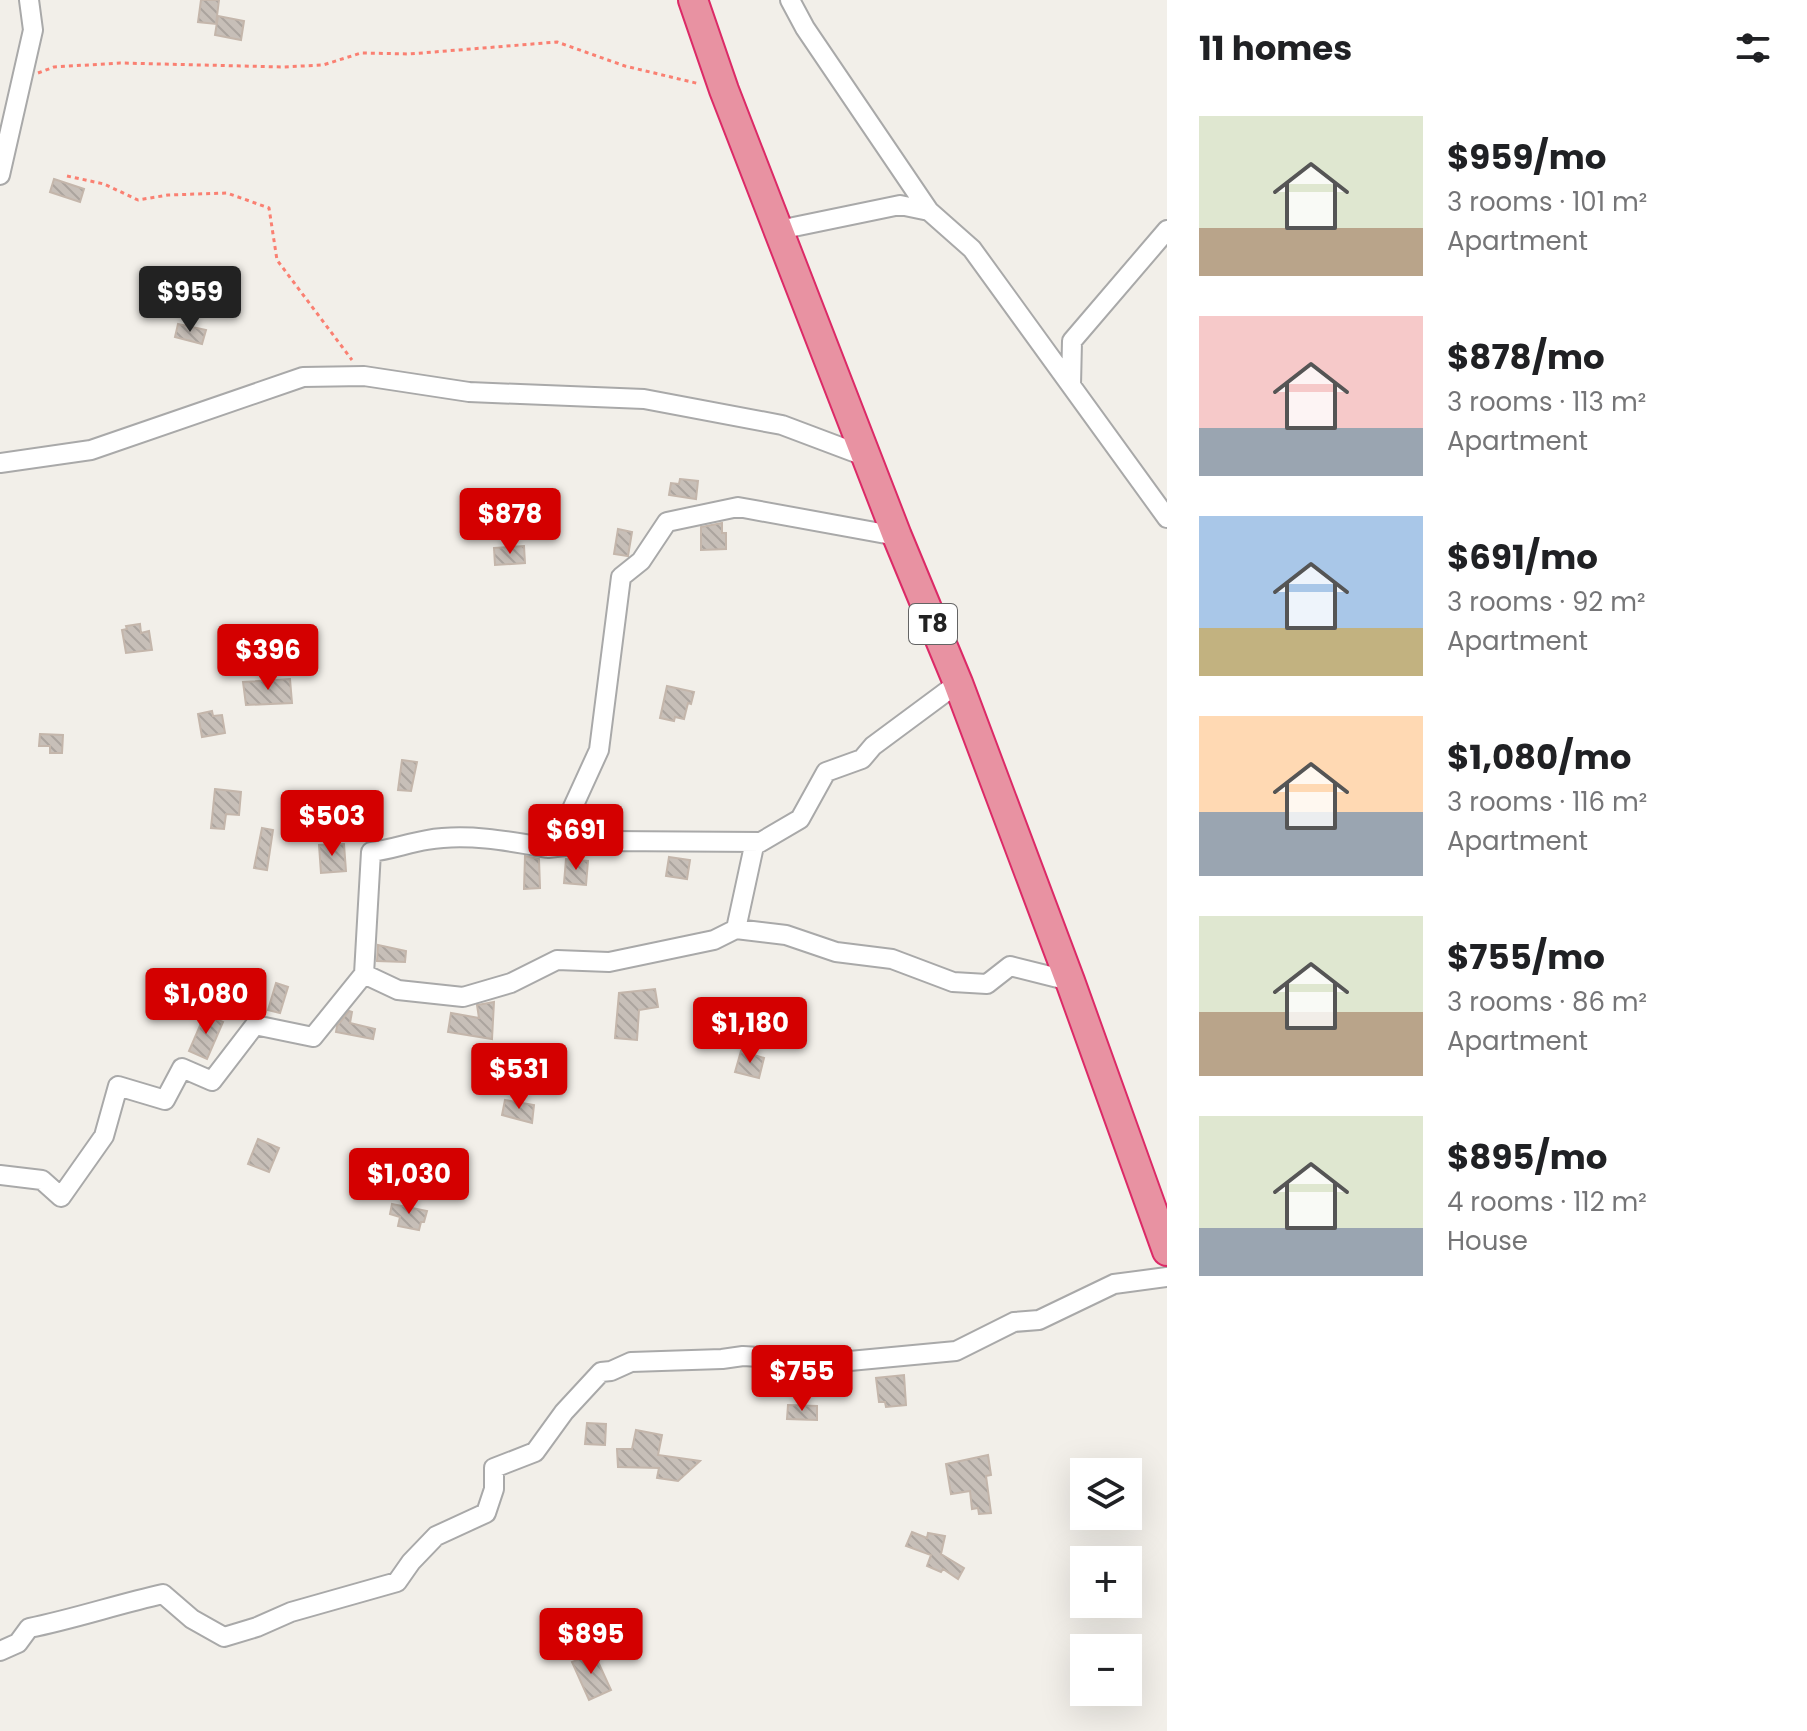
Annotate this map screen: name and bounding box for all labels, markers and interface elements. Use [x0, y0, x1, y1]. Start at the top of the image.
text: 11 homes [1199, 24, 1352, 72]
icon: filters [1731, 26, 1775, 70]
text: $959/mo [1447, 133, 1606, 181]
icon: home [1263, 148, 1359, 244]
text: 3 rooms · 101 m² [1447, 184, 1647, 220]
text: Apartment [1447, 223, 1588, 259]
pin: $959 [143, 266, 237, 334]
text: $959 [157, 274, 223, 310]
text: $878/mo [1447, 333, 1605, 381]
icon: home [1263, 348, 1359, 444]
text: 3 rooms · 113 m² [1447, 384, 1646, 420]
text: Apartment [1447, 423, 1588, 459]
pin: $878 [463, 488, 557, 556]
text: $878 [478, 496, 542, 532]
text: $691/mo [1447, 533, 1598, 581]
icon: home [1263, 548, 1359, 644]
text: 3 rooms · 92 m² [1447, 584, 1646, 620]
road number: T8 [909, 604, 957, 644]
text: Apartment [1447, 623, 1588, 659]
pin: $396 [221, 624, 315, 692]
text: $396 [235, 632, 301, 668]
text: $1,080/mo [1447, 733, 1631, 781]
icon: home [1263, 748, 1359, 844]
text: 3 rooms · 116 m² [1447, 784, 1647, 820]
pin: $503 [285, 790, 379, 858]
text: $503 [299, 798, 365, 834]
pin: $691 [529, 804, 623, 872]
text: $691 [546, 812, 606, 848]
text: Apartment [1447, 823, 1588, 859]
text: $755/mo [1447, 933, 1605, 981]
icon: home [1263, 948, 1359, 1044]
pin: $1,080 [141, 968, 271, 1036]
text: $1,080 [163, 976, 249, 1012]
text: 3 rooms · 86 m² [1447, 984, 1647, 1020]
pin: $1,180 [685, 997, 815, 1065]
text: $1,180 [711, 1005, 789, 1041]
text: Apartment [1447, 1023, 1588, 1059]
pin: $531 [472, 1043, 566, 1111]
text: $531 [489, 1051, 549, 1087]
text: $895/mo [1447, 1133, 1607, 1181]
pin: $1,030 [344, 1148, 474, 1216]
icon: home [1263, 1148, 1359, 1244]
text: $1,030 [367, 1156, 451, 1192]
text: 4 rooms · 112 m² [1447, 1184, 1647, 1220]
text: House [1447, 1223, 1528, 1259]
pin: $755 [755, 1345, 849, 1413]
text: $755 [770, 1353, 834, 1389]
map controls [1070, 1458, 1142, 1706]
button: layers [1070, 1458, 1142, 1530]
button: + [1070, 1546, 1142, 1618]
pin: $895 [544, 1608, 638, 1676]
text: $895 [558, 1616, 624, 1652]
button: − [1070, 1634, 1142, 1706]

